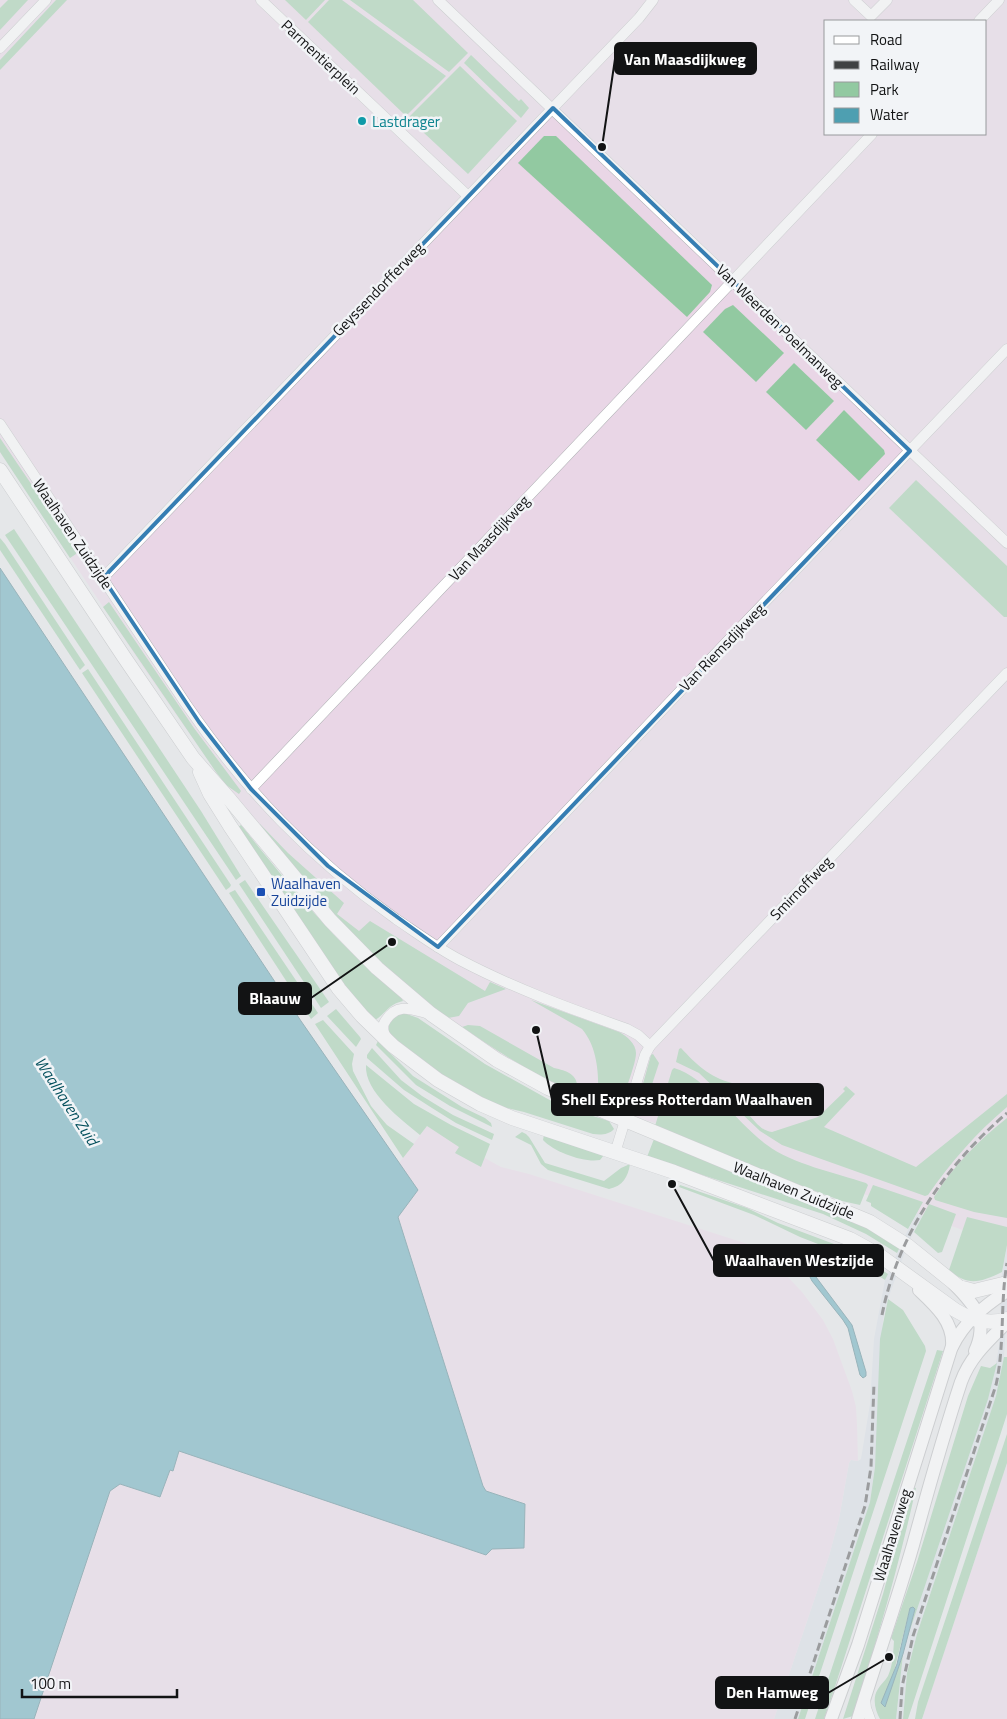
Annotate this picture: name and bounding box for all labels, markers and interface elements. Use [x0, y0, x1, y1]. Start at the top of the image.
street label: Parmentierplein [276, 14, 366, 100]
legend [824, 20, 987, 135]
text: Road [870, 28, 902, 51]
callout: Van Maasdijkweg [615, 43, 756, 74]
text: Van Maasdijkweg [624, 47, 746, 71]
text: Railway [870, 53, 920, 76]
text: Park [870, 78, 899, 101]
text: Water [870, 103, 909, 126]
place label: Lastdrager [372, 110, 440, 133]
marker: Lastdrager [356, 115, 368, 127]
street label: Geyssendorfferweg [327, 236, 429, 341]
street label: Van Weerden Poelmanweg [711, 259, 849, 393]
street label: Waalhaven Zuidzijde [27, 474, 119, 594]
street label: Van Maasdijkweg [443, 490, 535, 586]
street label: Van Riemsdijkweg [674, 597, 770, 696]
street label: Smirnoffweg [764, 850, 838, 925]
place label: Waalhaven Zuidzijde [271, 872, 341, 912]
marker: Waalhaven Zuidzijde [255, 886, 267, 898]
callout: Blaauw [239, 983, 311, 1014]
text: Blaauw [249, 986, 301, 1010]
water label: Waalhaven Zuid [29, 1052, 106, 1152]
callout: Shell Express Rotterdam Waalhaven [552, 1084, 823, 1115]
text: Shell Express Rotterdam Waalhaven [562, 1087, 812, 1111]
street label: Waalhaven Zuidzijde [730, 1155, 858, 1225]
callout: Waalhaven Westzijde [714, 1245, 883, 1276]
text: Waalhaven Westzijde [724, 1248, 874, 1272]
street label: Waalhavenweg [867, 1485, 917, 1584]
scale bar [22, 1666, 178, 1698]
text: 100 m [30, 1672, 71, 1695]
callout: Den Hamweg [716, 1677, 828, 1708]
text: Den Hamweg [726, 1680, 819, 1704]

